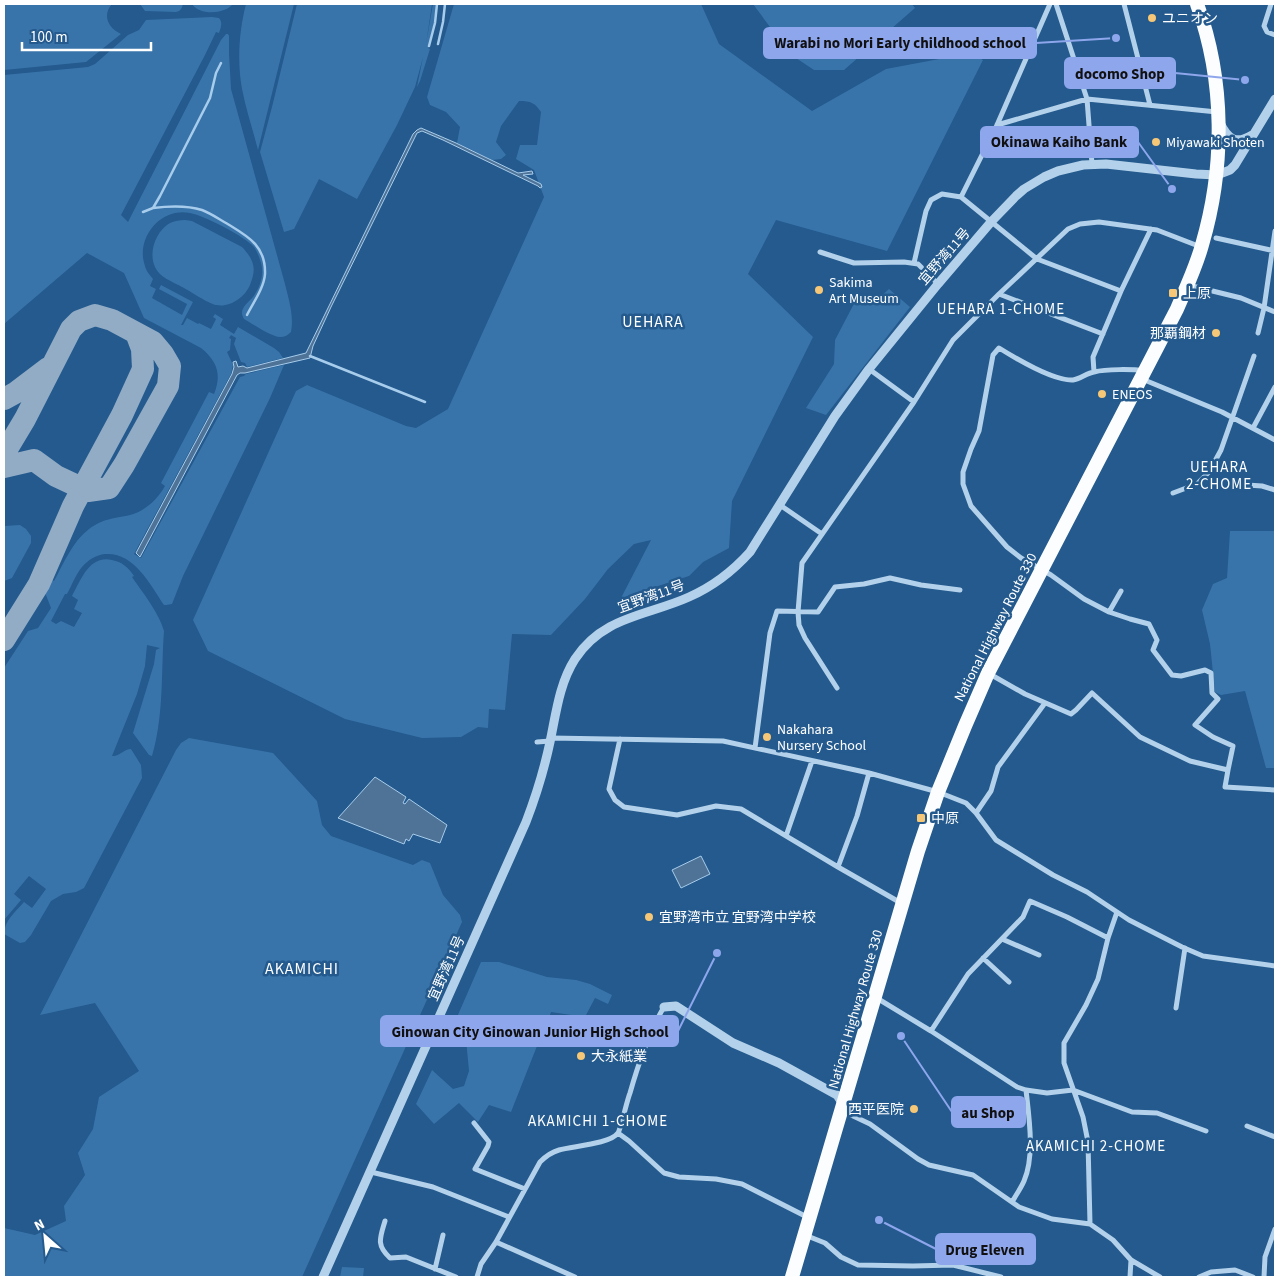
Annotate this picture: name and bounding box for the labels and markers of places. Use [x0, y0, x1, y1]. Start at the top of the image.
place label: ユニオン [1162, 9, 1218, 29]
marker: ユニオン [1146, 12, 1158, 24]
callout: Warabi no Mori Early childhood school [764, 28, 1036, 58]
callout: docomo Shop [1065, 58, 1175, 88]
callout: Okinawa Kaiho Bank [981, 127, 1138, 157]
place label: Miyawaki Shoten [1166, 133, 1265, 153]
marker: Miyawaki Shoten [1150, 136, 1162, 148]
place label: Sakima Art Museum [829, 273, 899, 309]
marker: Sakima Art Museum [813, 284, 825, 296]
place label: 上原 [1183, 284, 1211, 304]
marker: 上原 [1167, 287, 1179, 299]
place label: 那覇鋼材 [1150, 324, 1206, 344]
marker: 那覇鋼材 [1210, 327, 1222, 339]
place label: ENEOS [1112, 385, 1153, 405]
marker: ENEOS [1096, 388, 1108, 400]
place label: Nakahara Nursery School [777, 720, 866, 756]
marker: Nakahara Nursery School [761, 731, 773, 743]
place label: 中原 [931, 809, 959, 829]
marker: 中原 [915, 812, 927, 824]
place label: 宜野湾市立 宜野湾中学校 [659, 908, 816, 928]
marker: 宜野湾市立 宜野湾中学校 [643, 911, 655, 923]
callout: Ginowan City Ginowan Junior High School [381, 1016, 678, 1046]
place label: 大永紙業 [591, 1047, 647, 1067]
marker: 大永紙業 [575, 1050, 587, 1062]
callout: au Shop [952, 1097, 1025, 1127]
place label: 西平医院 [848, 1100, 904, 1120]
marker: 西平医院 [908, 1103, 920, 1115]
callout: Drug Eleven [936, 1234, 1035, 1264]

